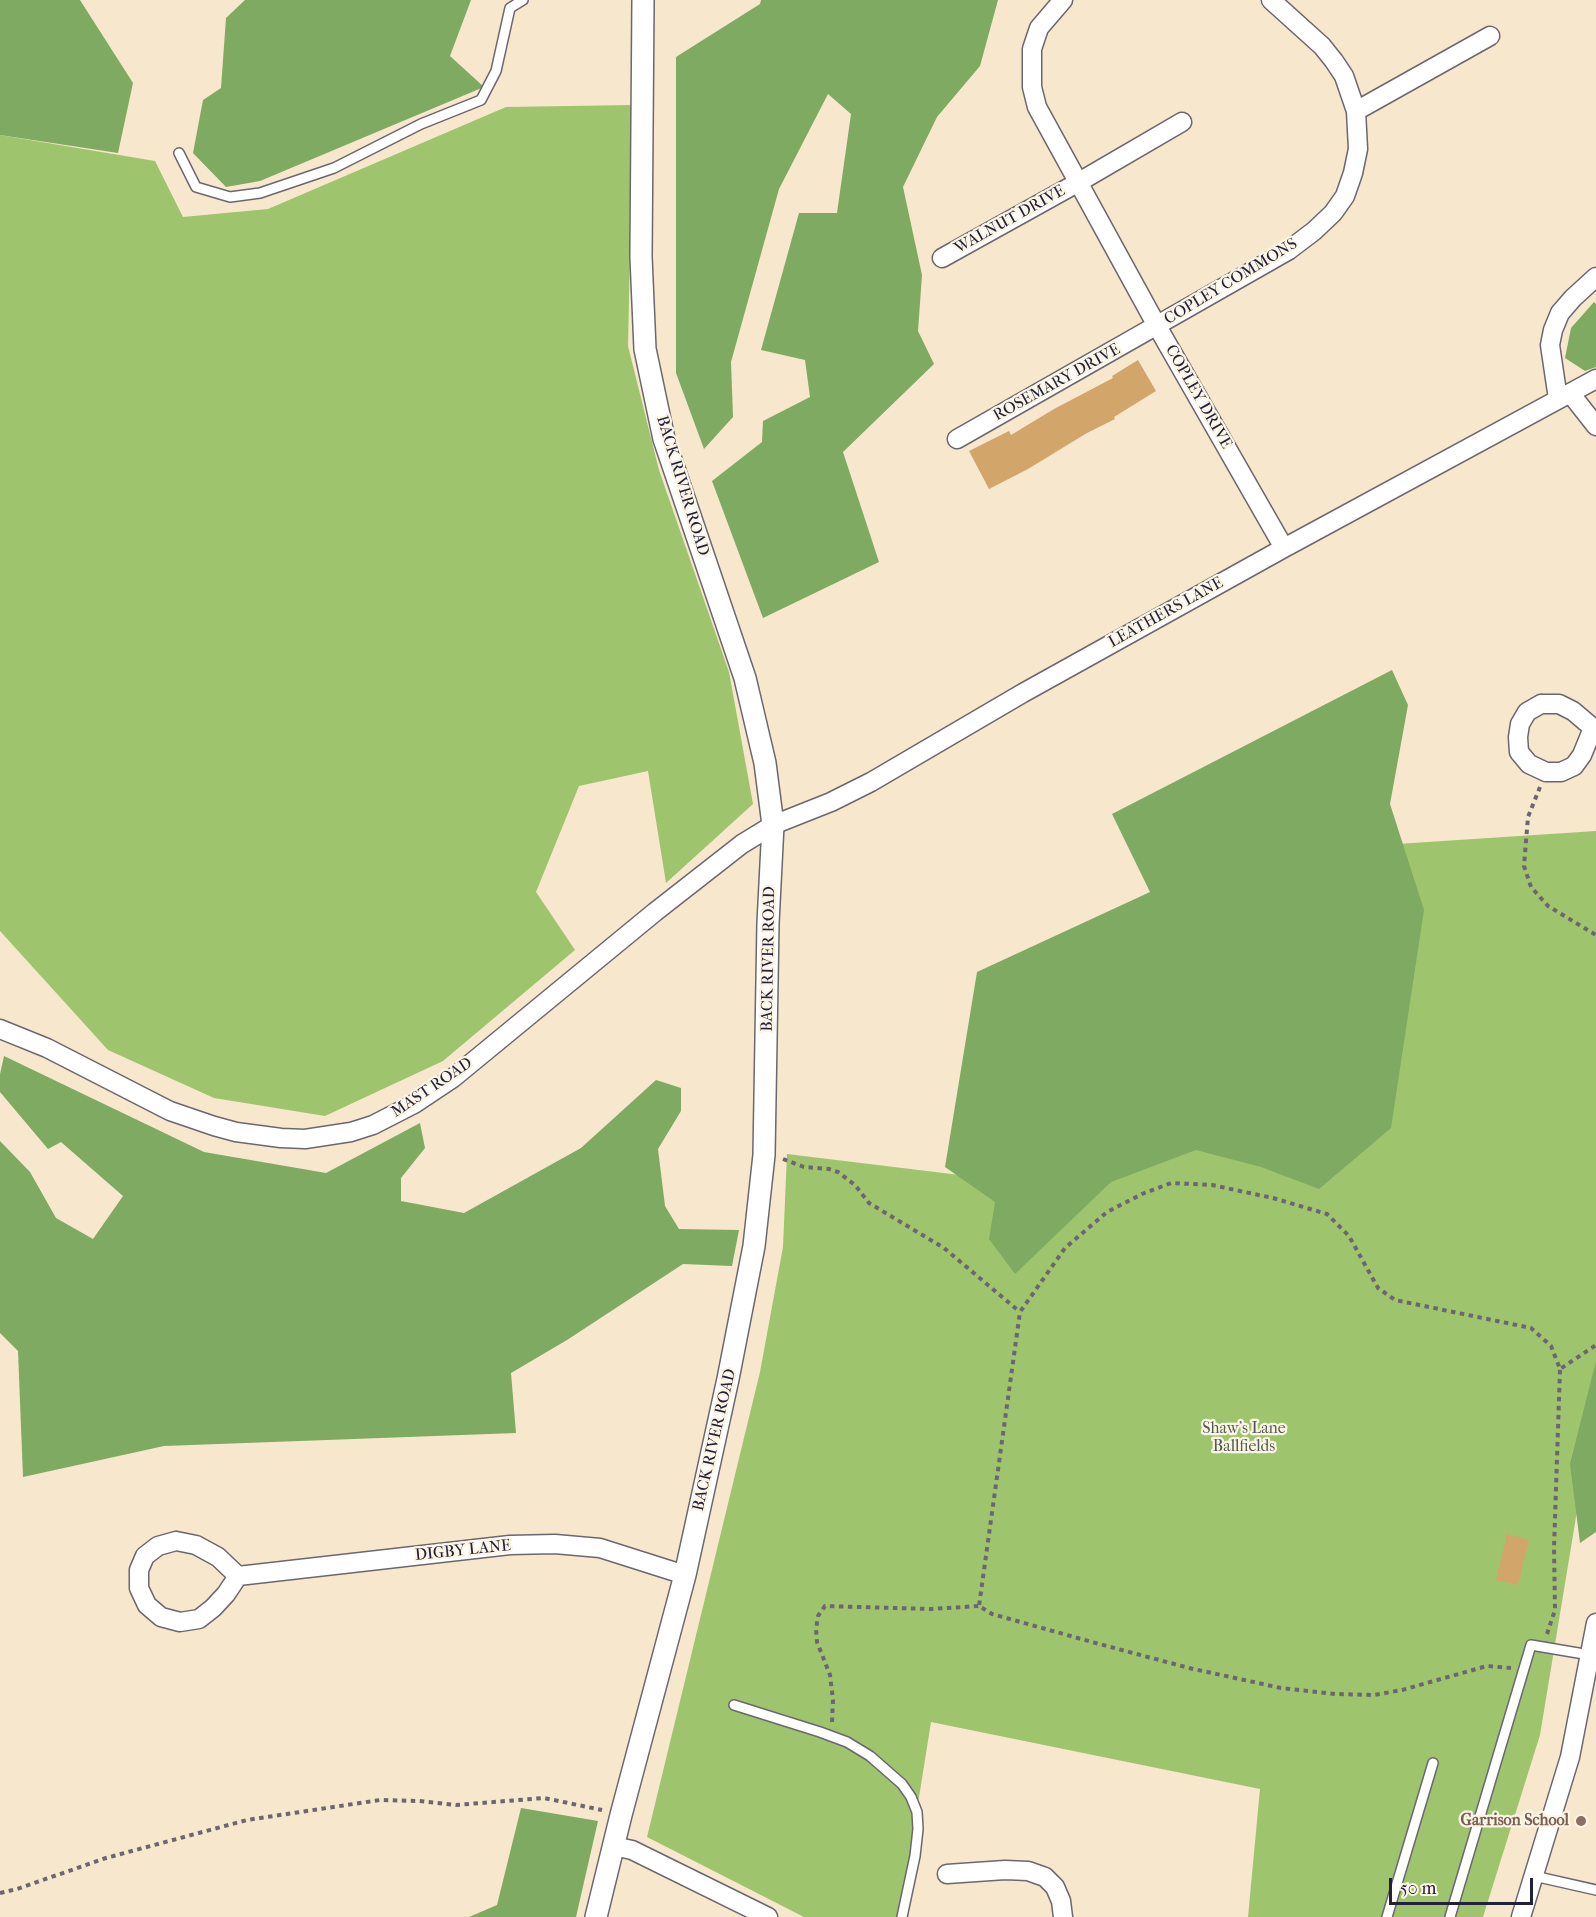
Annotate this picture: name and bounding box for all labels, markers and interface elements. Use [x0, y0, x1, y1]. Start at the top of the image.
street label: WALNUT DRIVE [951, 182, 1069, 258]
street label: COPLEY COMMONS [1161, 235, 1301, 329]
street label: ROSEMARY DRIVE [990, 340, 1124, 426]
street label: COPLEY DRIVE [1161, 342, 1235, 452]
street label: BACK RIVER ROAD [652, 414, 712, 558]
street label: LEATHERS LANE [1105, 574, 1227, 652]
street label: BACK RIVER ROAD [758, 886, 780, 1032]
street label: MAST ROAD [388, 1054, 476, 1122]
street label: BACK RIVER ROAD [689, 1367, 741, 1513]
park label: Shaw’s Lane Ballfields [1202, 1419, 1286, 1457]
street label: DIGBY LANE [414, 1536, 512, 1566]
place label: Garrison School [1461, 1811, 1569, 1831]
marker: Garrison School [1574, 1814, 1588, 1828]
scale bar [1392, 1866, 1536, 1904]
text: 50 m [1400, 1878, 1436, 1899]

